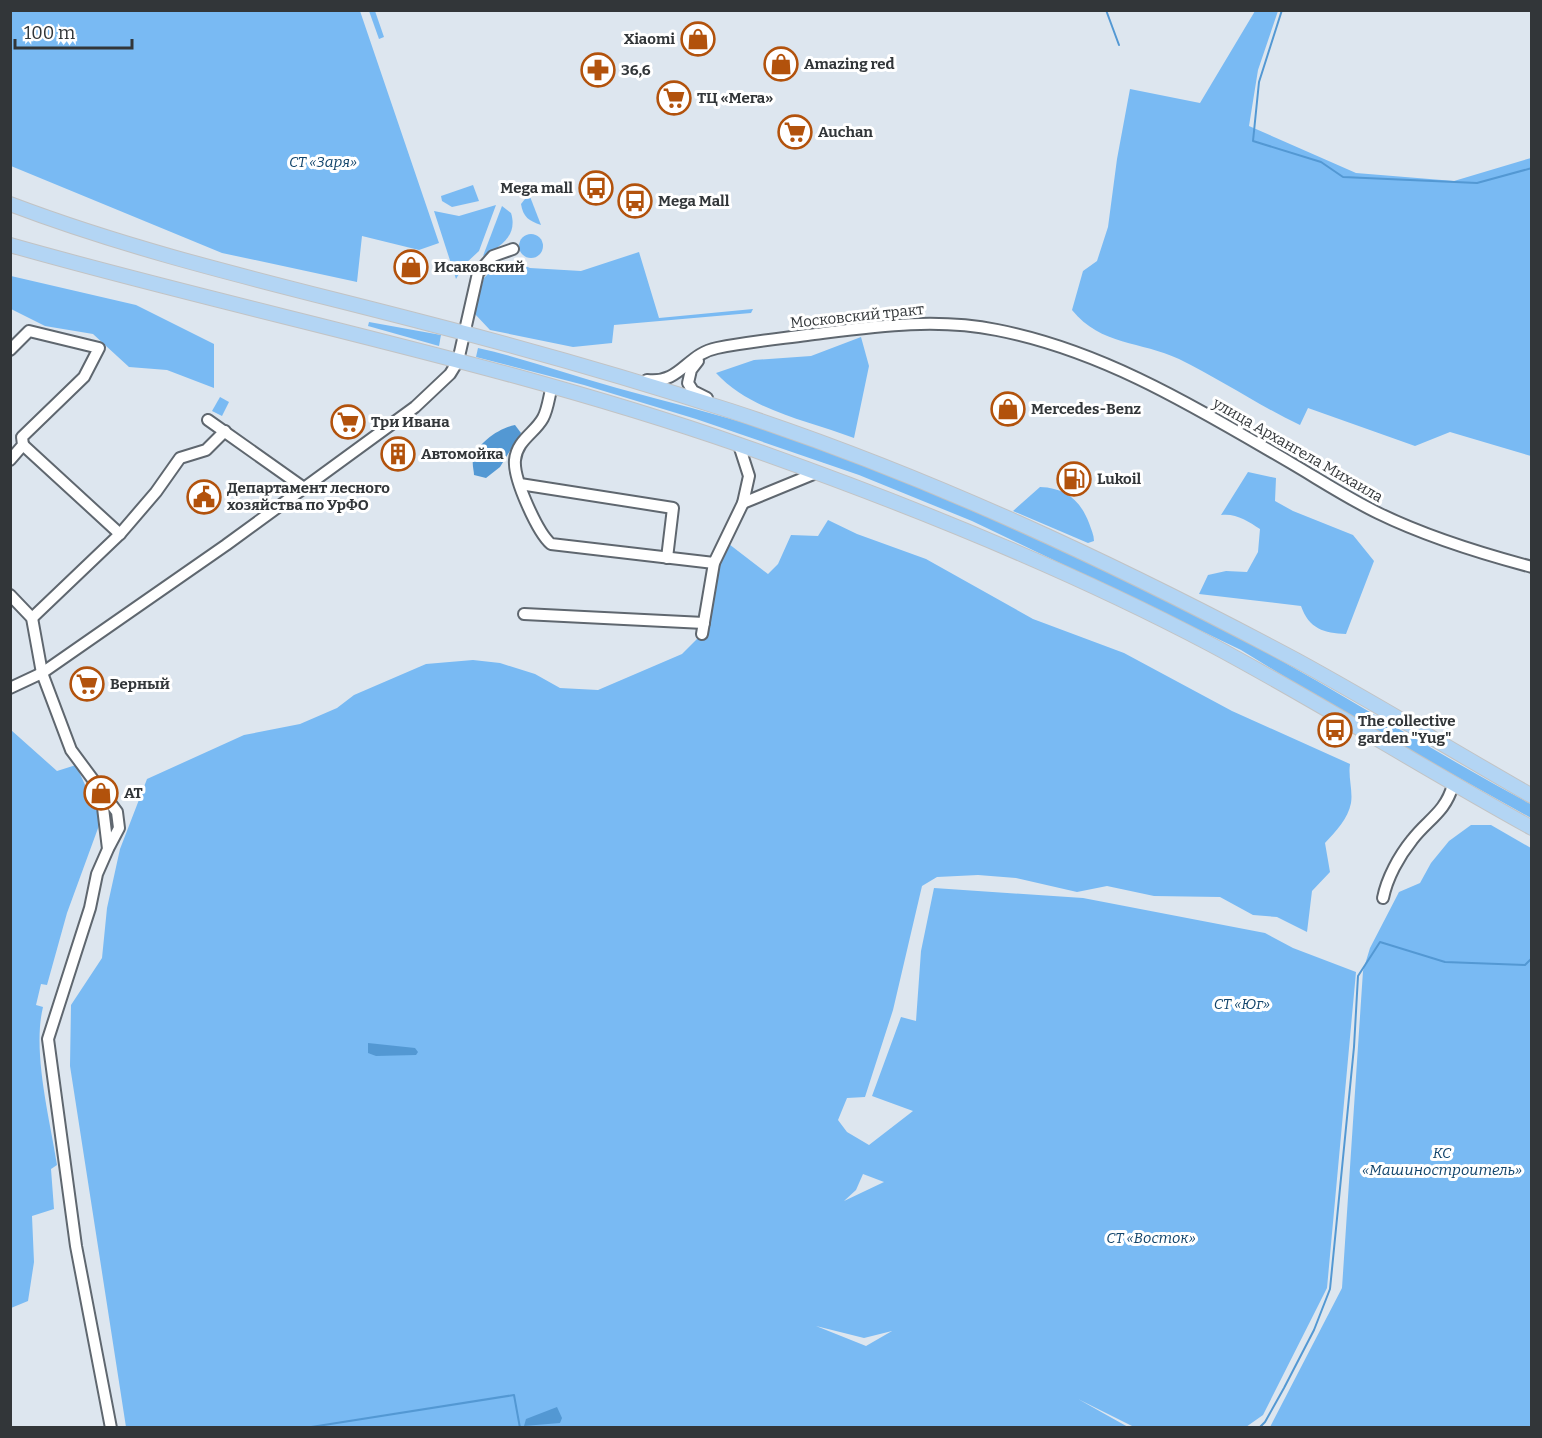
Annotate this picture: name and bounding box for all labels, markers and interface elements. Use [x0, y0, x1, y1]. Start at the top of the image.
scale bar [15, 12, 132, 50]
shop icon: Xiaomi [680, 21, 716, 57]
text: 100 m [24, 22, 75, 44]
place label: Xiaomi [624, 30, 675, 48]
shop icon: Amazing red [763, 46, 799, 82]
pharmacy icon: 36,6 [580, 52, 616, 88]
place label: Amazing red [804, 55, 895, 73]
place label: 36,6 [621, 61, 651, 79]
supermarket icon: ТЦ «Мега» [656, 80, 692, 116]
place label: ТЦ «Мега» [697, 89, 773, 107]
supermarket icon: Auchan [777, 114, 813, 150]
place label: Auchan [818, 123, 873, 141]
park label: СТ «Заря» [289, 153, 357, 171]
bus stop icon: Mega mall [578, 170, 614, 206]
place label: Mega mall [500, 179, 573, 197]
bus stop icon: Mega Mall [617, 183, 653, 219]
place label: Mega Mall [658, 192, 730, 210]
shop icon: Исаковский [393, 249, 429, 285]
place label: Исаковский [434, 258, 525, 276]
street label: Московский тракт [789, 300, 925, 332]
shop icon: Mercedes-Benz [990, 391, 1026, 427]
street label: улица Архангела Михаила [1209, 393, 1386, 506]
place label: Mercedes-Benz [1031, 400, 1142, 418]
supermarket icon: Три Ивана [330, 404, 366, 440]
place label: Три Ивана [371, 413, 450, 431]
building icon: Автомойка [380, 436, 416, 472]
place label: Автомойка [421, 445, 504, 463]
fuel station icon: Lukoil [1056, 461, 1092, 497]
place label: Lukoil [1097, 470, 1142, 488]
public building icon: Департамент лесного хозяйства по УрФО [186, 479, 222, 515]
place label: Департамент лесного хозяйства по УрФО [227, 479, 390, 514]
supermarket icon: Верный [69, 666, 105, 702]
place label: Верный [110, 675, 170, 693]
bus stop icon: The collective garden "Yug" [1317, 712, 1353, 748]
place label: The collective garden "Yug" [1358, 712, 1455, 747]
shop icon: AT [83, 775, 119, 811]
place label: AT [124, 784, 143, 802]
park label: СТ «Юг» [1214, 995, 1270, 1013]
park label: КС «Машиностроитель» [1362, 1144, 1522, 1179]
park label: СТ «Восток» [1106, 1229, 1196, 1247]

